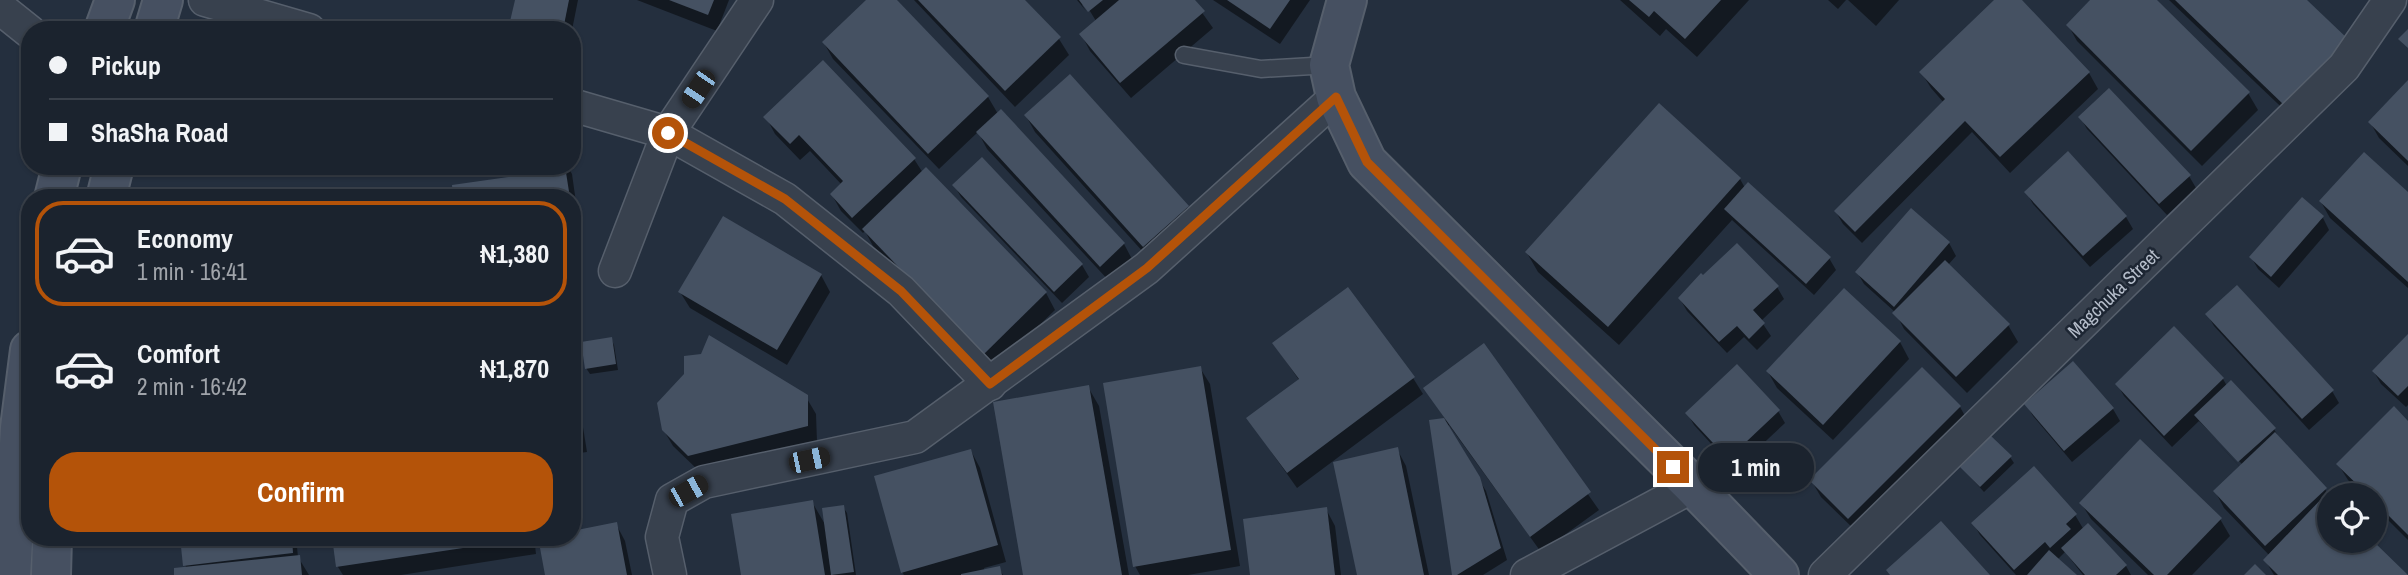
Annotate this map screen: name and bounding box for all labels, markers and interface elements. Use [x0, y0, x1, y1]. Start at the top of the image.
text: Pickup [91, 48, 161, 83]
car [678, 66, 719, 112]
text: ShaSha Road [91, 115, 228, 150]
route start [652, 117, 684, 149]
text: Economy [137, 221, 233, 256]
icon: car [53, 222, 116, 285]
text: ₦1,380 [480, 236, 549, 271]
street label: Magchuka Street [2062, 242, 2165, 343]
text: 1 min · 16:41 [137, 256, 247, 287]
text: Comfort [137, 336, 220, 371]
icon: car [53, 337, 116, 400]
text: ₦1,870 [480, 351, 549, 386]
text: 2 min · 16:42 [137, 371, 247, 402]
callout: 1 min [1698, 442, 1813, 491]
car [787, 445, 832, 475]
route end [1657, 451, 1689, 483]
button: Confirm [49, 452, 553, 532]
text: 1 min [1731, 452, 1781, 483]
car [665, 472, 712, 510]
map controls [2317, 483, 2387, 553]
button: locate [2317, 483, 2387, 553]

